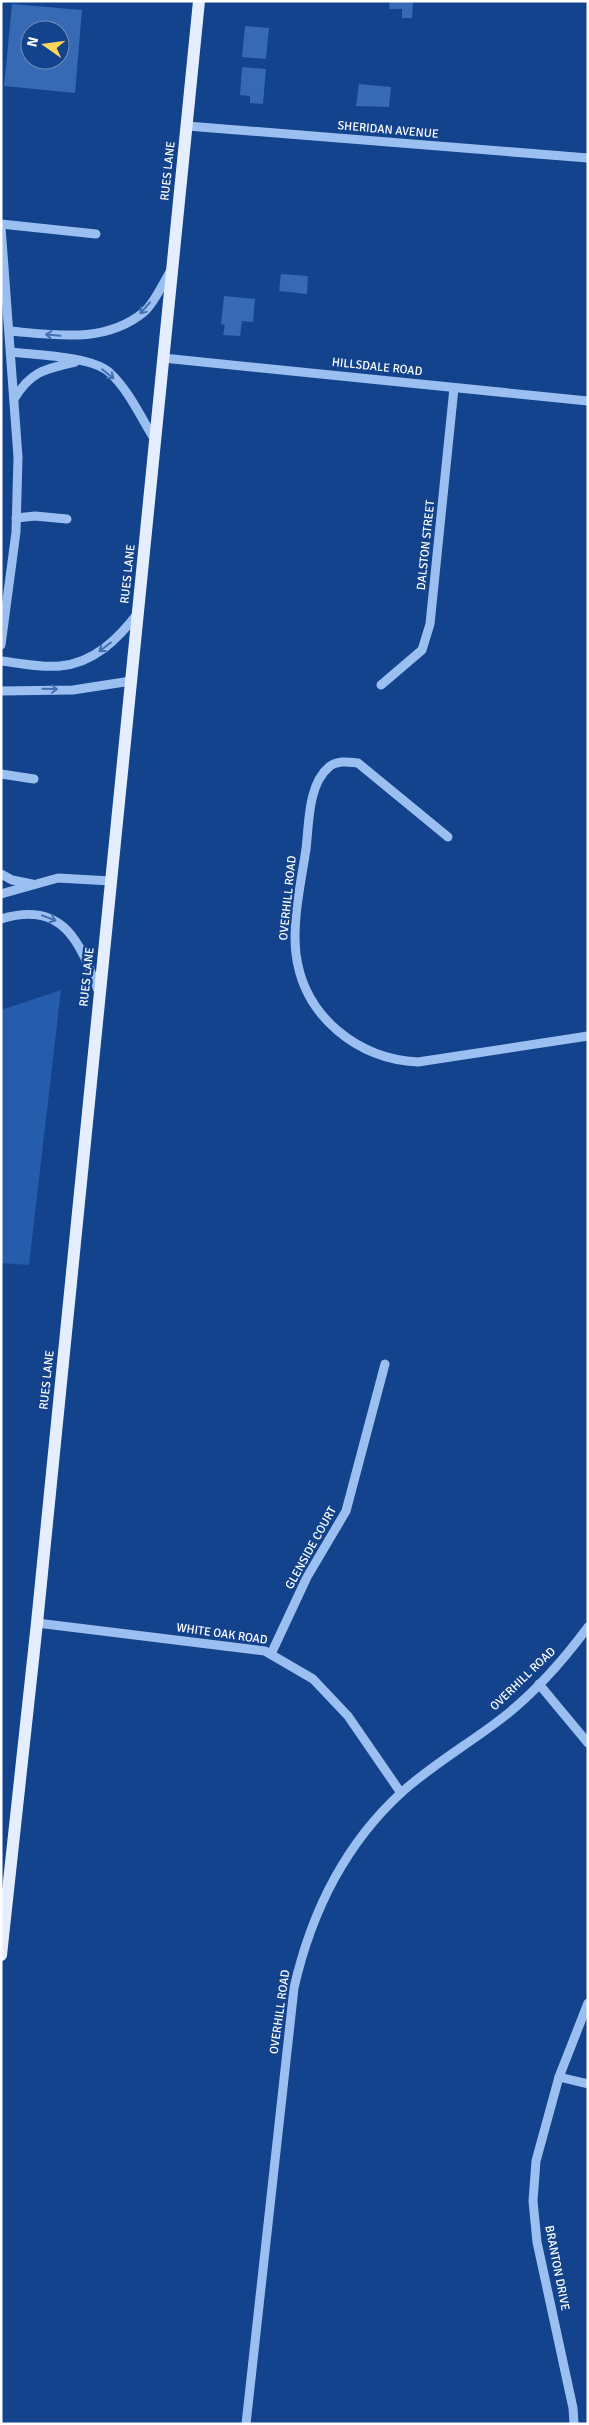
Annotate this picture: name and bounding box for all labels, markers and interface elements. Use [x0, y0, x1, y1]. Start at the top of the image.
north arrow [20, 20, 70, 70]
text: N [23, 35, 42, 49]
street label: SHERIDAN AVENUE [337, 118, 439, 142]
street label: RUES LANE [157, 140, 179, 201]
one-way arrow [140, 301, 151, 314]
one-way arrow [45, 330, 61, 339]
street label: HILLSDALE ROAD [331, 355, 423, 379]
one-way arrow [101, 368, 114, 379]
street label: DALSTON STREET [414, 499, 438, 591]
street label: RUES LANE [117, 543, 139, 604]
one-way arrow [99, 642, 112, 653]
one-way arrow [42, 684, 58, 694]
street label: OVERHILL ROAD [276, 855, 300, 941]
one-way arrow [40, 914, 56, 923]
street label: RUES LANE [76, 946, 98, 1007]
street label: RUES LANE [36, 1349, 58, 1410]
street label: GLENSIDE COURT [282, 1504, 340, 1592]
street label: WHITE OAK ROAD [175, 1620, 269, 1648]
street label: OVERHILL ROAD [487, 1644, 559, 1714]
street label: OVERHILL ROAD [267, 1969, 293, 2055]
street label: BRANTON DRIVE [541, 2224, 573, 2312]

